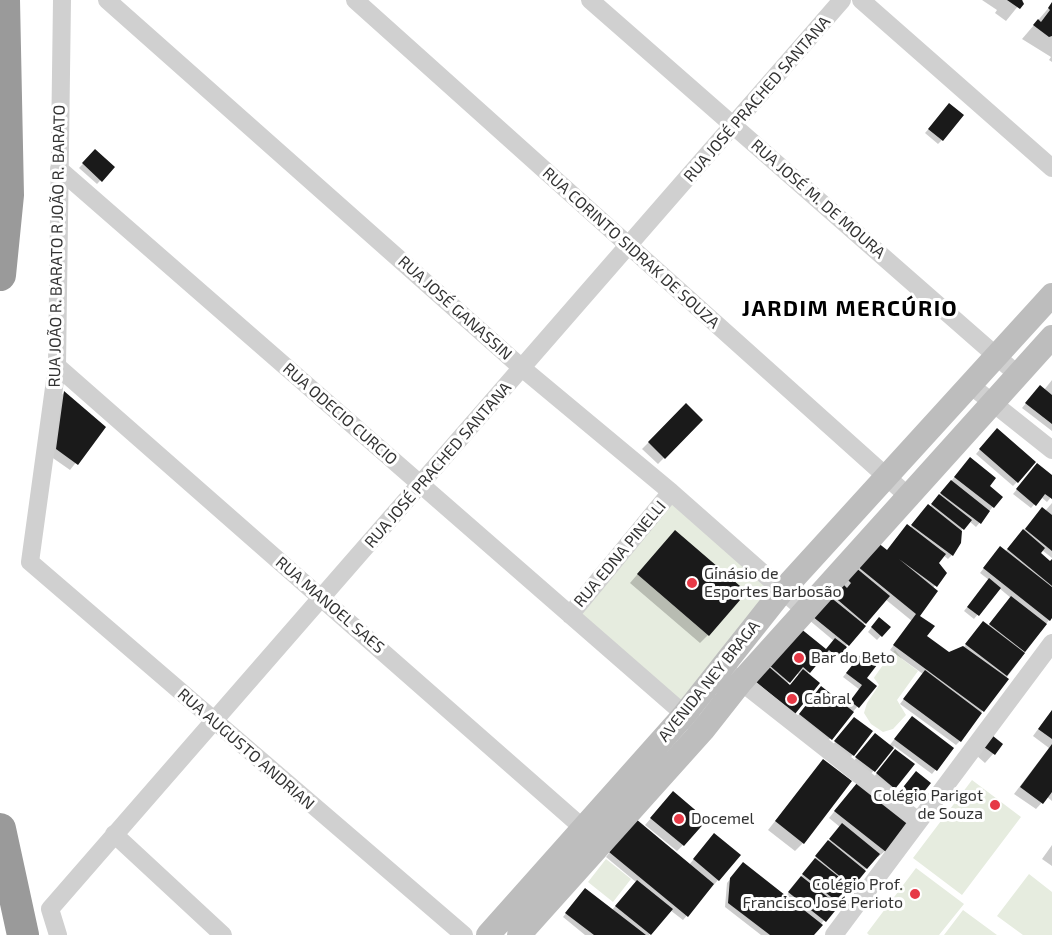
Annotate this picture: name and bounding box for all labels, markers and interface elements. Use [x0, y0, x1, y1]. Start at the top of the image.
street label: RUA JOSÉ PRACHED SANTANA [680, 12, 834, 186]
street label: RUA JOÃO R. BARATO R JOÃO R. BARATO [45, 104, 69, 388]
street label: RUA JOSÉ M. DE MOURA [747, 136, 889, 262]
street label: RUA CORINTO SIDRAK DE SOUZA [539, 163, 723, 333]
street label: RUA JOSÉ GANASSIN [394, 252, 516, 364]
district label: JARDIM MERCÚRIO [742, 296, 958, 322]
street label: RUA ODECIO CURCIO [279, 359, 401, 469]
street label: RUA JOSÉ PRACHED SANTANA [361, 378, 515, 552]
street label: RUA EDNA PINELLI [570, 497, 670, 611]
street label: RUA MANOEL SAES [272, 553, 388, 657]
place label: Ginásio de Esportes Barbosão [704, 564, 842, 602]
marker: Ginásio de Esportes Barbosão [685, 576, 699, 590]
street label: AVENIDA NEY BRAGA [654, 617, 764, 745]
place label: Bar do Beto [811, 648, 895, 668]
marker: Bar do Beto [792, 651, 806, 665]
street label: RUA AUGUSTO ANDRIAN [174, 684, 318, 814]
place label: Cabral [804, 689, 851, 709]
marker: Cabral [785, 692, 799, 706]
place label: Colégio Parigot de Souza [873, 786, 983, 824]
marker: Colégio Parigot de Souza [988, 798, 1002, 812]
place label: Docemel [691, 809, 754, 829]
marker: Docemel [672, 812, 686, 826]
place label: Colégio Prof. Francisco José Perioto [742, 875, 903, 913]
marker: Colégio Prof. Francisco José Perioto [908, 887, 922, 901]

